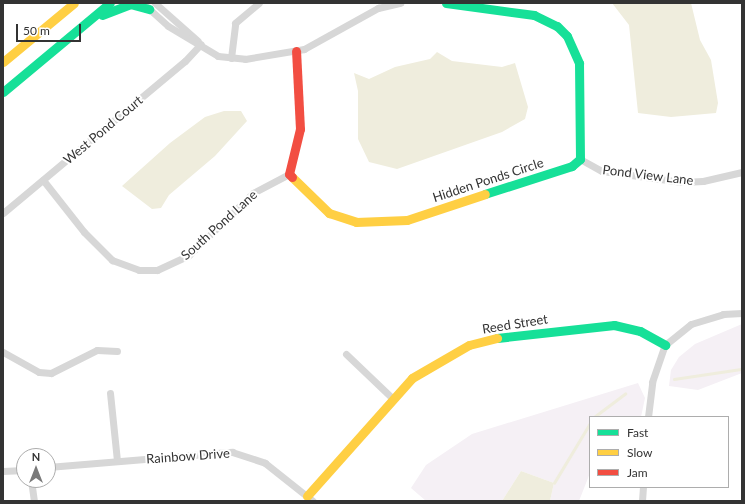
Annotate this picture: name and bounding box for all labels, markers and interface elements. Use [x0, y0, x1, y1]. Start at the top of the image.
scale bar [18, 16, 83, 42]
text: 50 m [23, 23, 50, 38]
street label: West Pond Court [60, 92, 146, 168]
street label: Hidden Ponds Circle [431, 155, 545, 205]
street label: Pond View Lane [601, 162, 695, 188]
street label: South Pond Lane [178, 187, 260, 263]
street label: Reed Street [481, 311, 549, 337]
legend [589, 416, 729, 488]
text: Fast [627, 425, 648, 440]
street label: Rainbow Drive [146, 445, 230, 467]
text: Slow [627, 445, 652, 460]
north arrow [16, 448, 56, 488]
text: N [32, 450, 40, 463]
text: Jam [627, 465, 648, 480]

